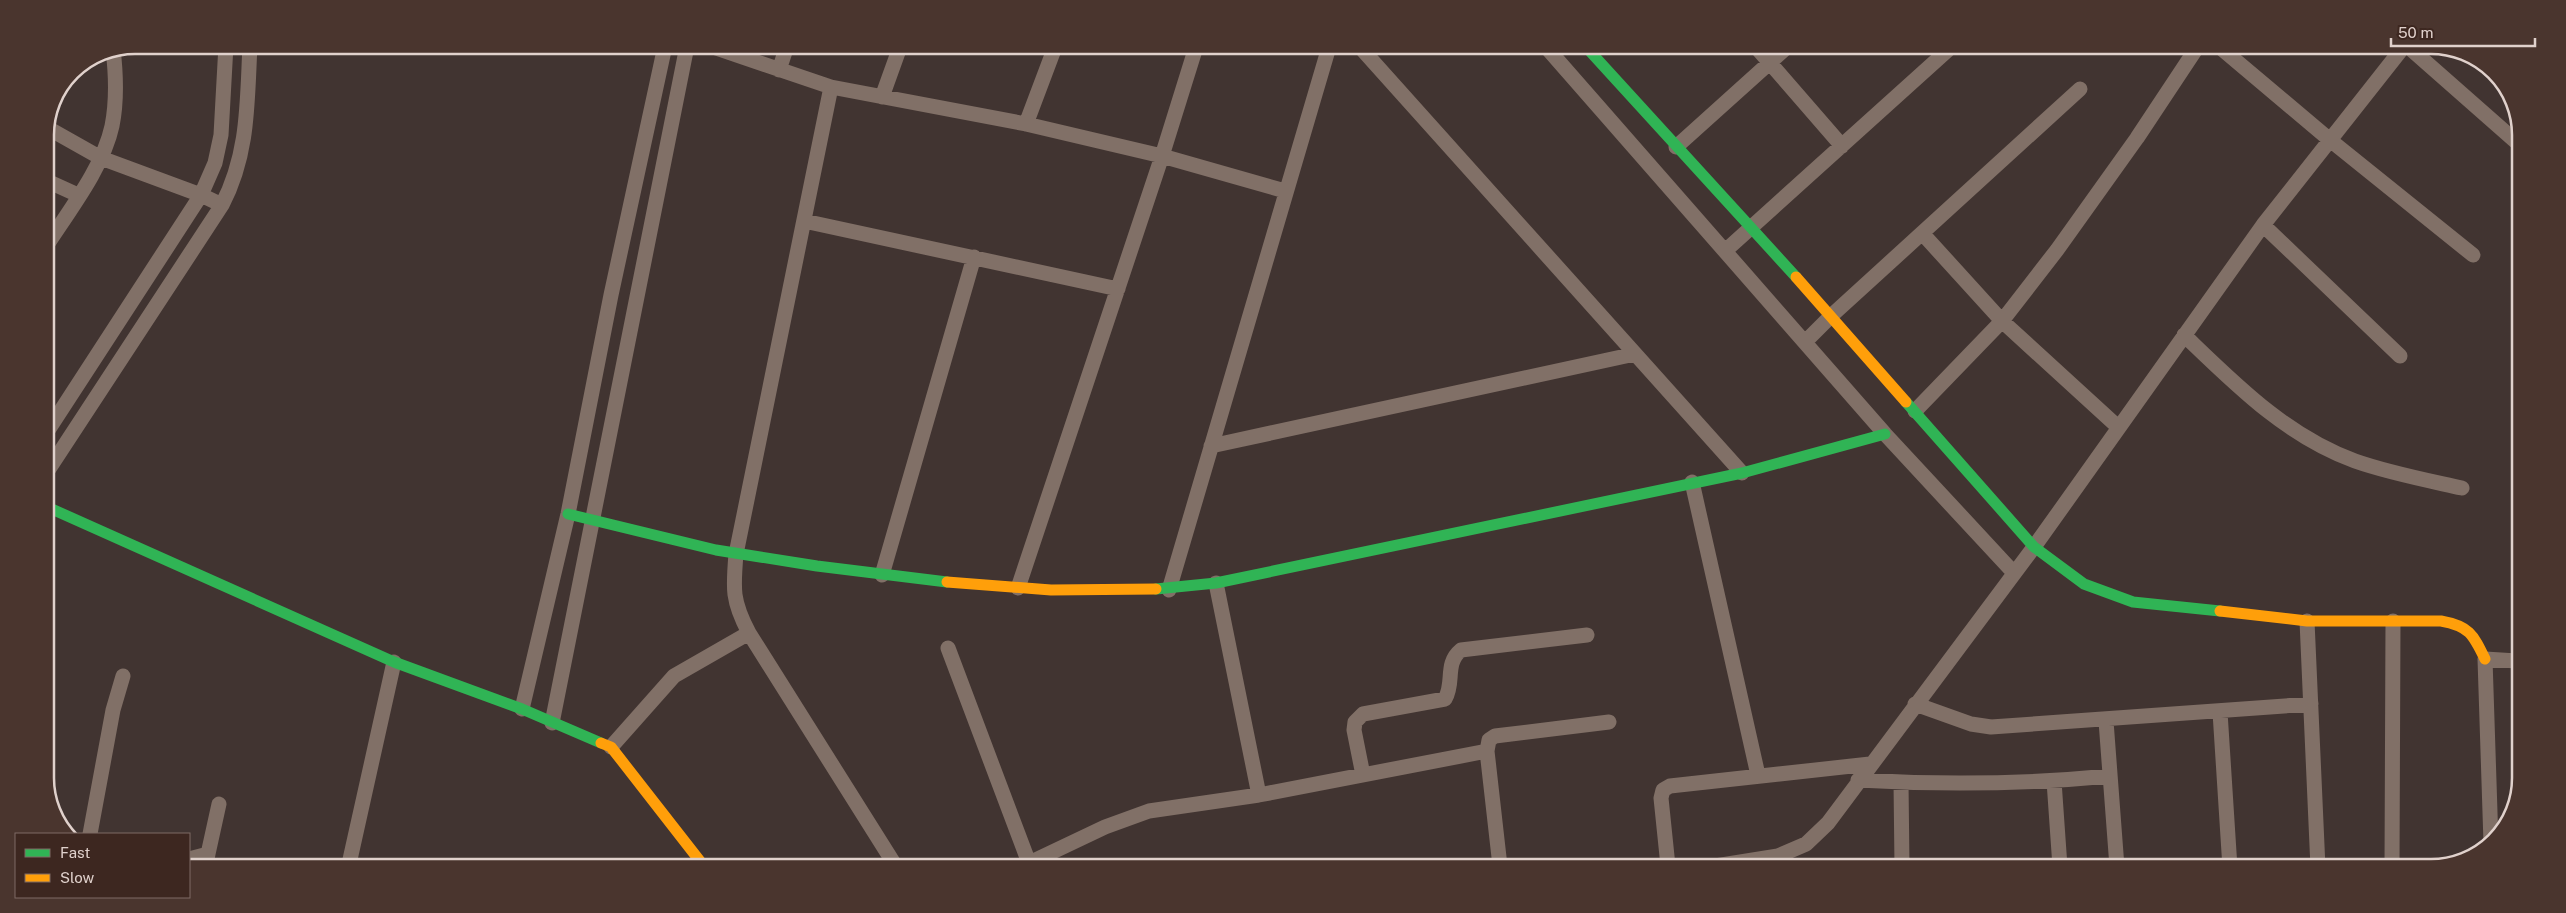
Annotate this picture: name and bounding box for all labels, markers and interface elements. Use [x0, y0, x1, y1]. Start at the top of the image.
scale bar [2391, 15, 2535, 47]
text: 50 m [2398, 24, 2433, 41]
legend [15, 833, 190, 898]
text: Fast [60, 844, 90, 861]
text: Slow [60, 869, 95, 886]

